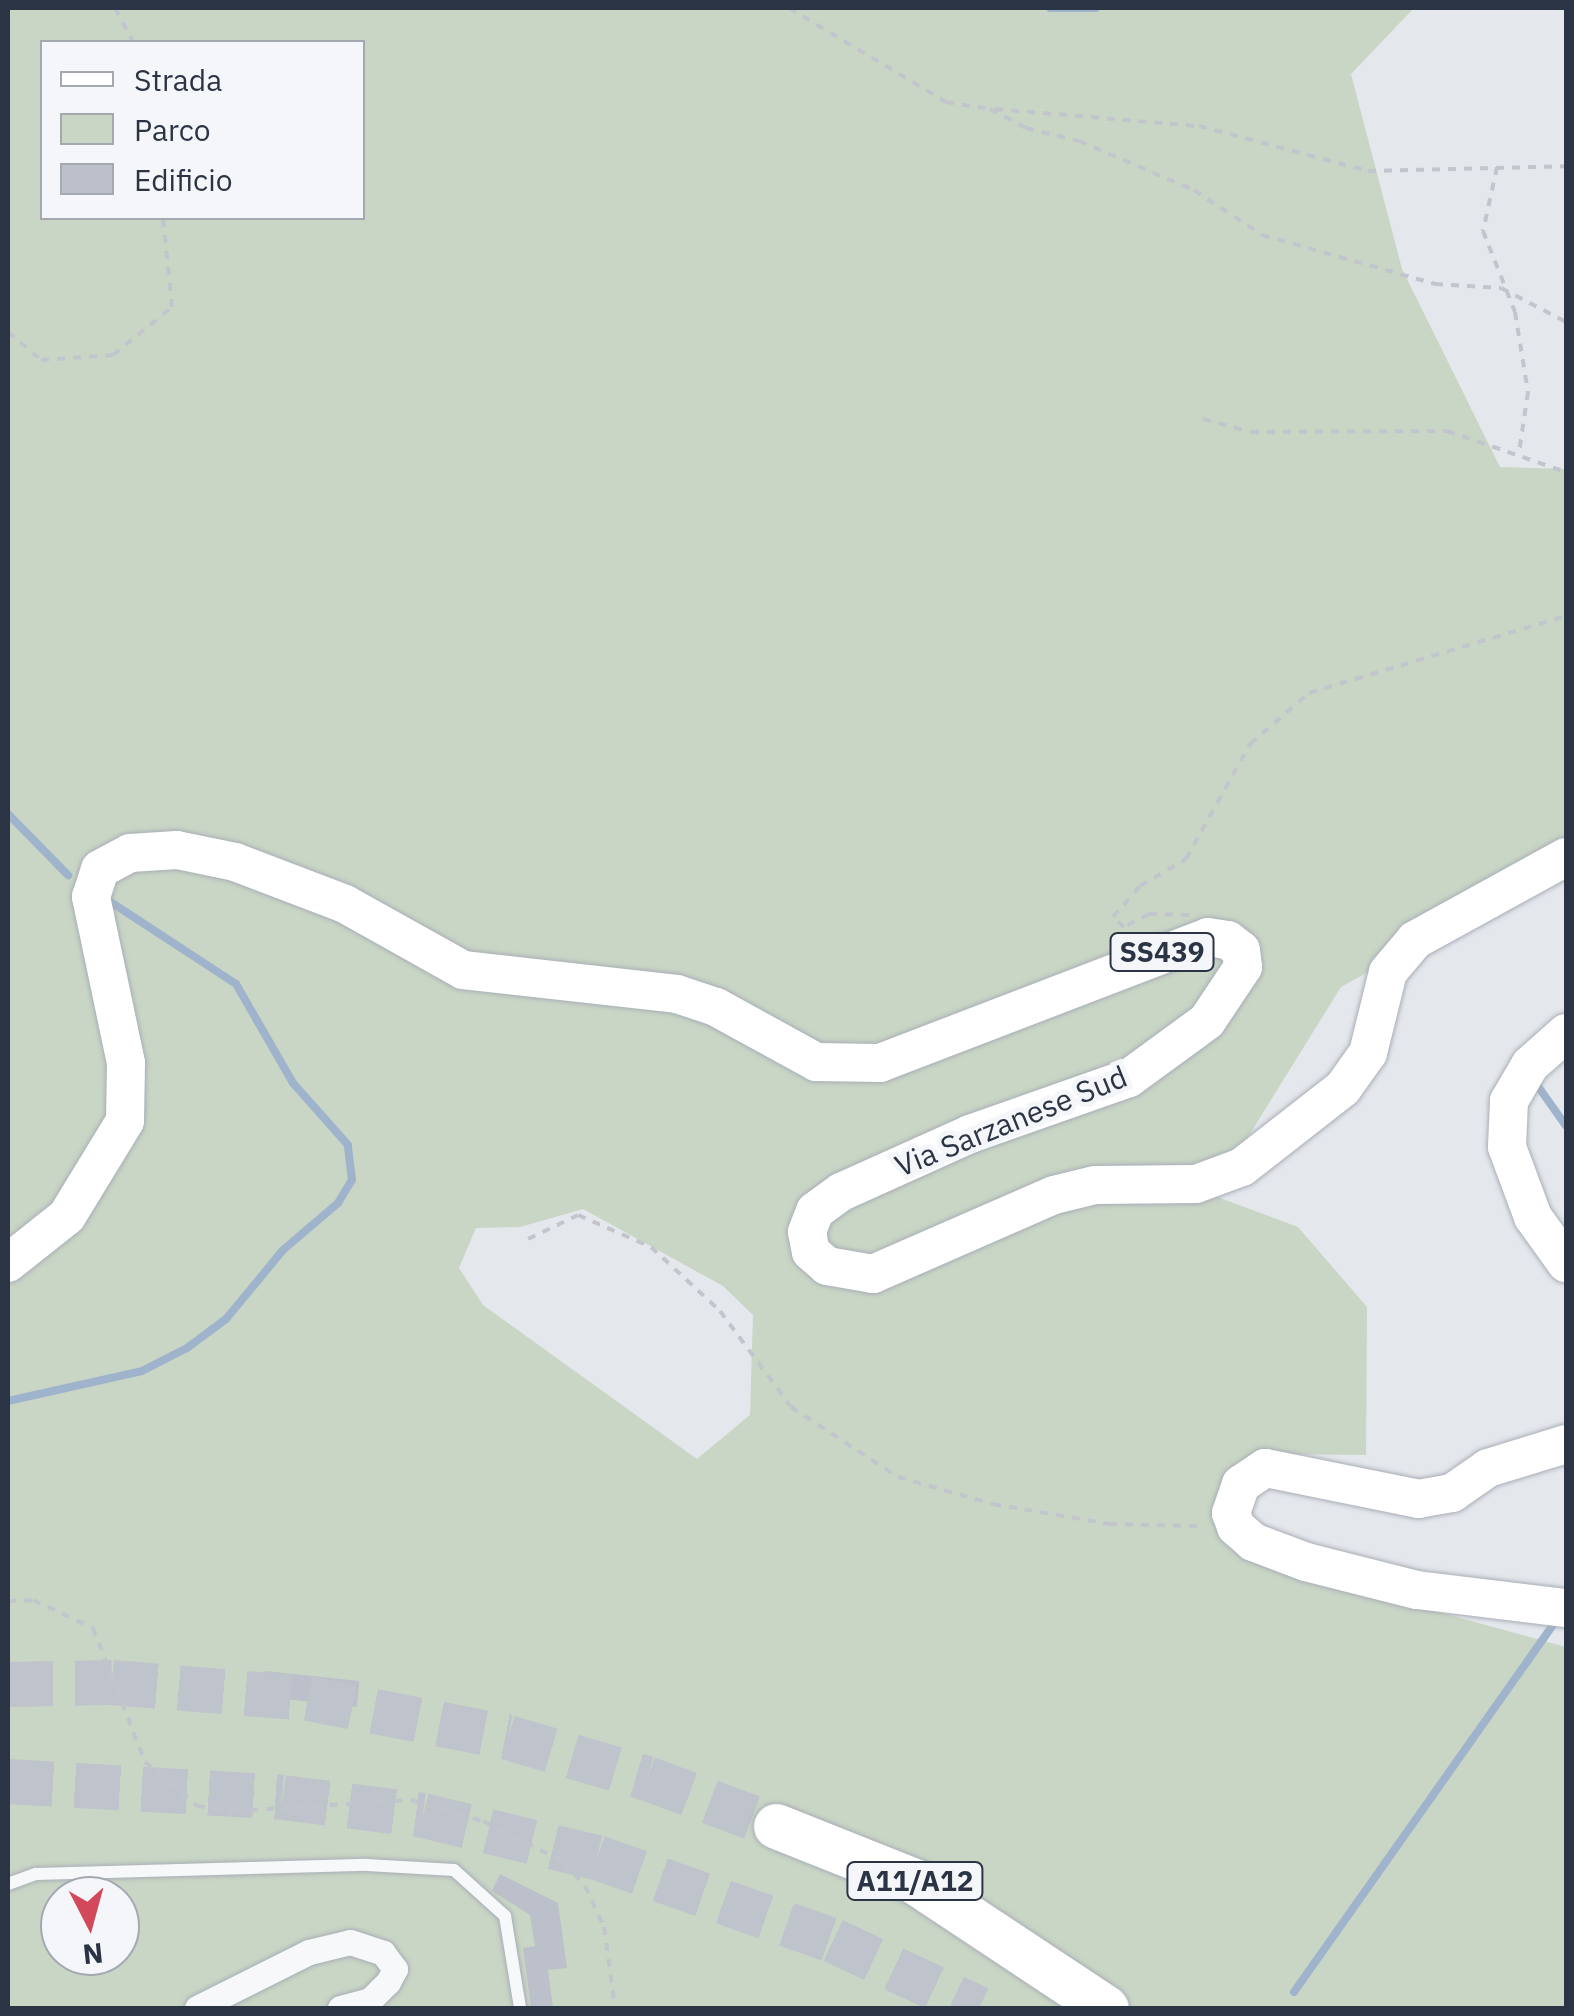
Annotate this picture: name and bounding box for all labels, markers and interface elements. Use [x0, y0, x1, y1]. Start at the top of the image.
legend [40, 40, 365, 220]
text: Strada [134, 60, 222, 99]
text: Parco [134, 110, 210, 149]
text: Edificio [134, 160, 233, 199]
road number: SS439 [1110, 929, 1214, 975]
street label: Via Sarzanese Sud [890, 1058, 1132, 1184]
road number: A11/A12 [845, 1858, 985, 1904]
north arrow [40, 1876, 140, 1976]
text: N [81, 1935, 105, 1974]

